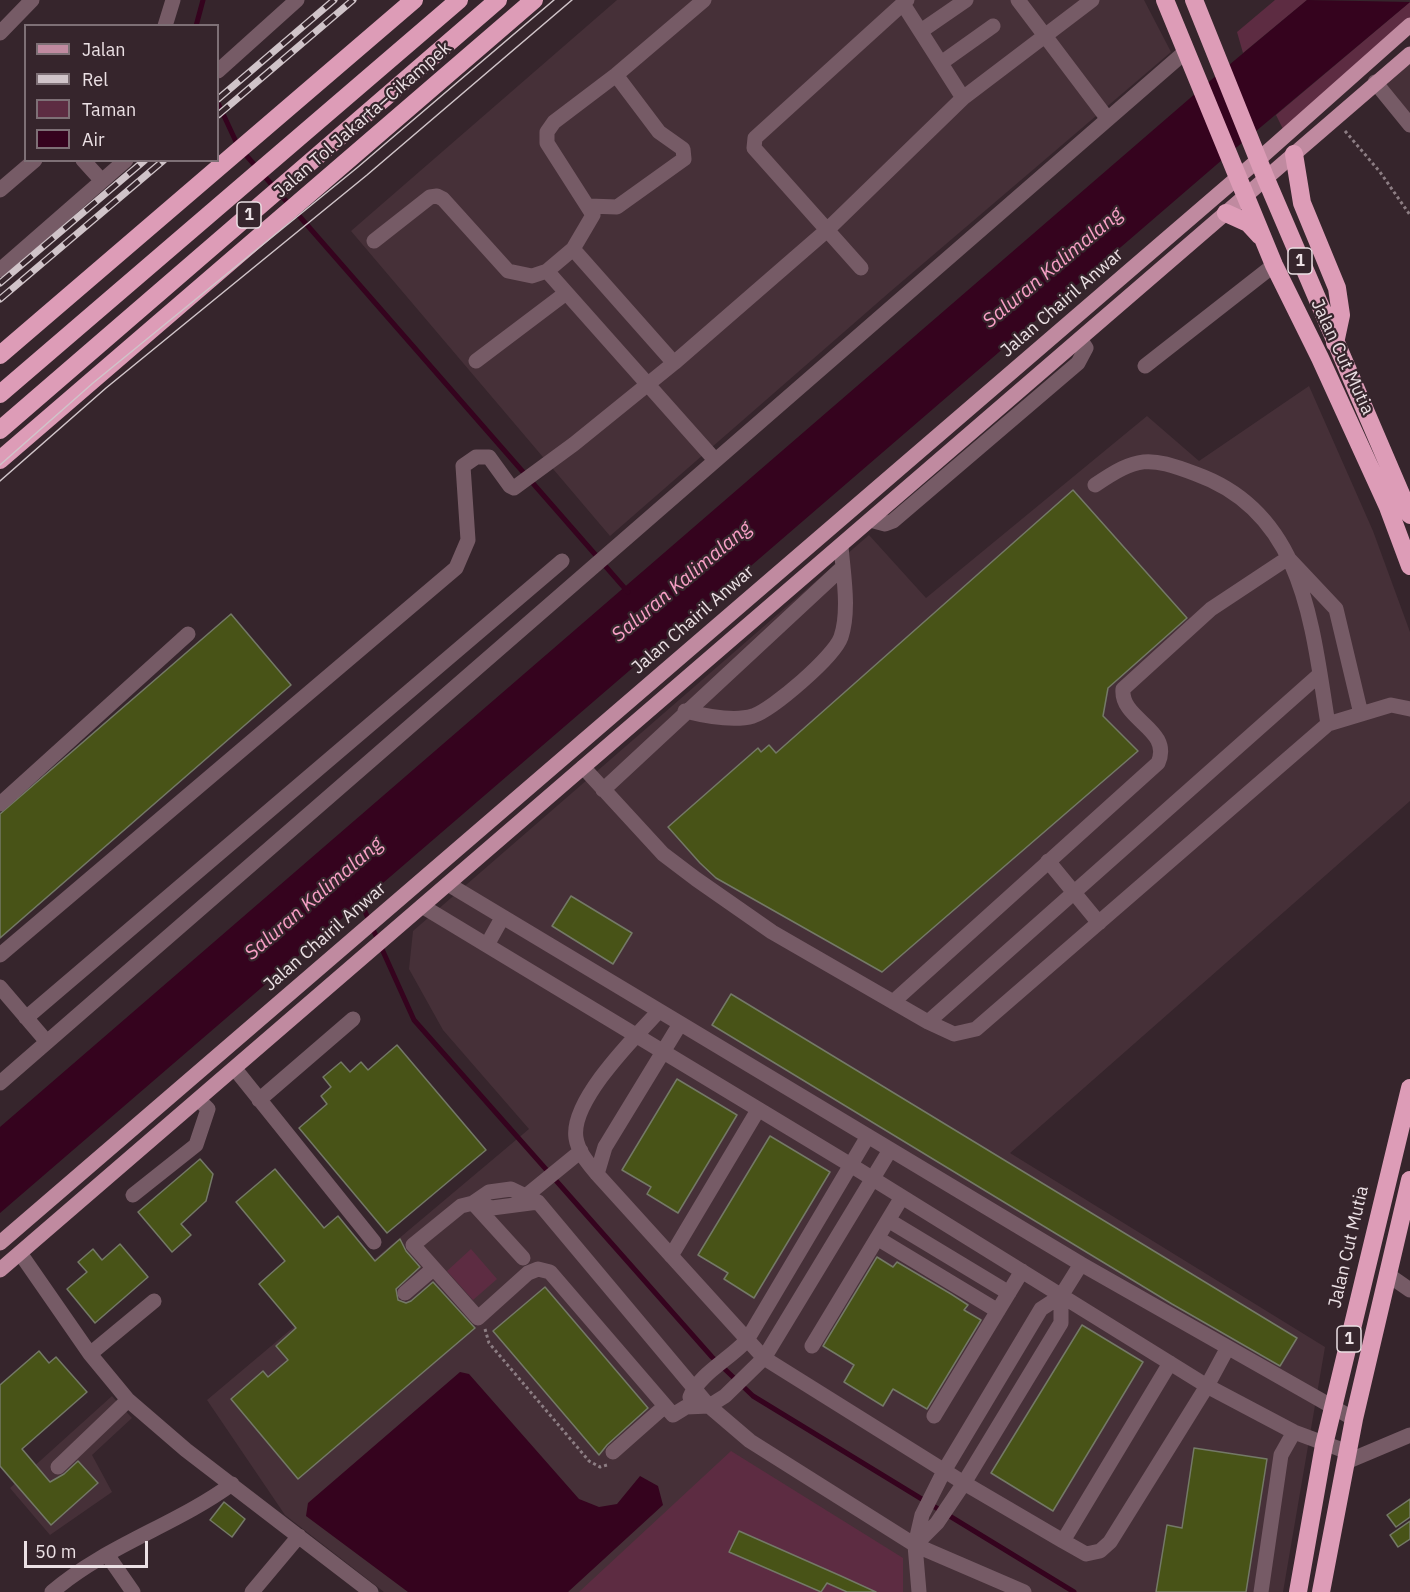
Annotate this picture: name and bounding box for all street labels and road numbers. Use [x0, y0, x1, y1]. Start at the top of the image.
street label: Jalan Tol Jakarta–Cikampek [270, 37, 456, 203]
road number: 1 [237, 202, 261, 228]
street label: Jalan Chairil Anwar [996, 244, 1128, 362]
road number: 1 [1288, 248, 1312, 274]
street label: Jalan Cut Mutia [1306, 296, 1378, 418]
street label: Jalan Chairil Anwar [627, 561, 759, 679]
street label: Jalan Chairil Anwar [259, 878, 391, 996]
street label: Jalan Cut Mutia [1324, 1184, 1374, 1310]
road number: 1 [1337, 1326, 1361, 1352]

